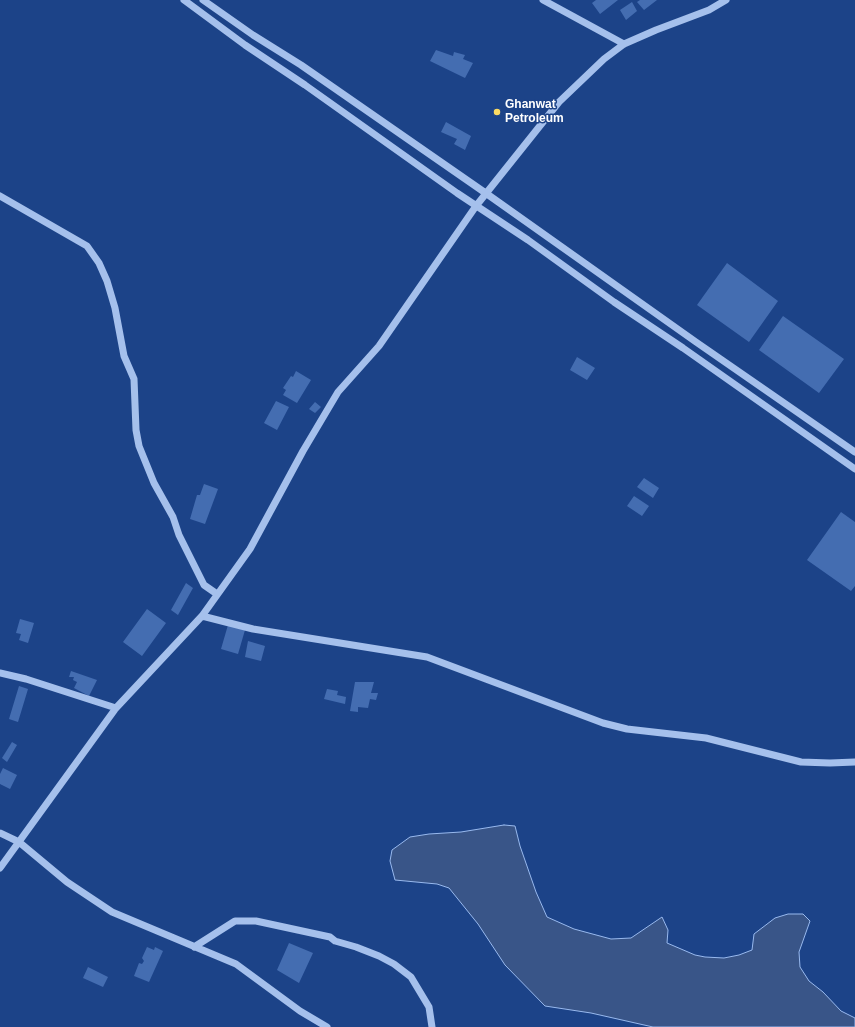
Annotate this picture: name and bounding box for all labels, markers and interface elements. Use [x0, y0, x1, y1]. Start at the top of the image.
place label: Ghanwat Petroleum [505, 98, 564, 126]
marker: Ghanwat Petroleum [492, 107, 502, 117]

